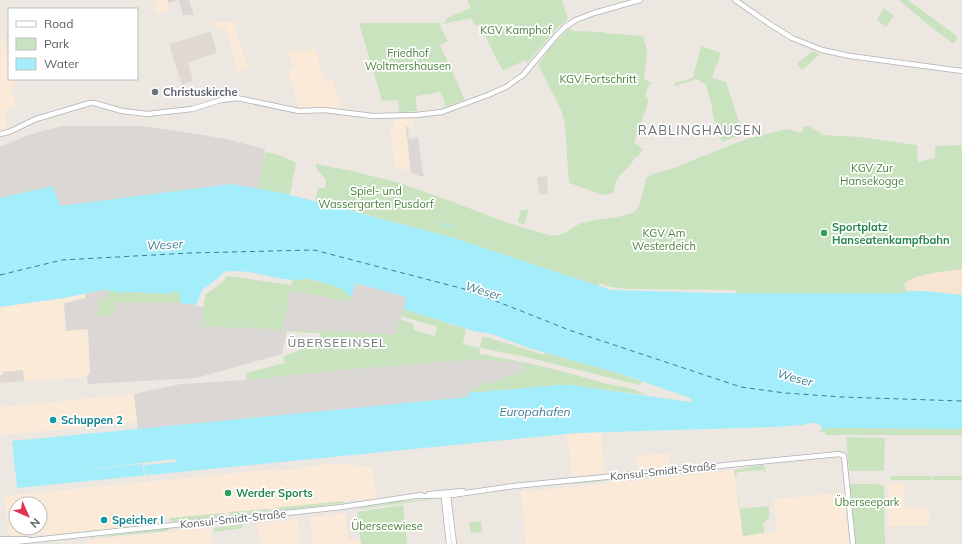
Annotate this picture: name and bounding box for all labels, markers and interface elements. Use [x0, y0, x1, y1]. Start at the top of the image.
legend [8, 8, 138, 80]
text: Road [44, 16, 73, 31]
park label: KGV Kamphof [480, 23, 552, 37]
text: Park [44, 36, 70, 51]
park label: Friedhof Woltmershausen [365, 46, 451, 73]
text: Water [44, 56, 80, 71]
park label: KGV Fortschritt [559, 72, 637, 86]
place label: Christuskirche [163, 85, 237, 99]
marker: Christuskirche [150, 87, 160, 97]
district label: RABLINGHAUSEN [638, 122, 762, 138]
park label: KGV Zur Hansekogge [840, 161, 904, 188]
park label: Spiel- und Wassergarten Pusdorf [318, 184, 434, 211]
place label: Sportplatz Hanseatenkampfbahn [832, 220, 950, 247]
park label: KGV Am Westerdeich [632, 226, 696, 253]
marker: Sportplatz Hanseatenkampfbahn [819, 228, 829, 238]
water label: Weser [147, 236, 184, 253]
water label: Weser [464, 278, 503, 303]
district label: ÜBERSEEINSEL [287, 335, 387, 350]
water label: Weser [776, 366, 815, 390]
water label: Europahafen [499, 404, 571, 419]
place label: Schuppen 2 [61, 413, 123, 427]
marker: Schuppen 2 [48, 415, 58, 425]
street label: Konsul-Smidt-Straße [609, 458, 717, 484]
place label: Werder Sports [236, 486, 313, 500]
marker: Werder Sports [223, 488, 233, 498]
park label: Überseepark [835, 495, 900, 509]
north arrow [8, 496, 48, 536]
street label: Konsul-Smidt-Straße [179, 506, 287, 532]
place label: Speicher I [112, 513, 163, 527]
text: N [27, 515, 43, 531]
marker: Speicher I [99, 515, 109, 525]
park label: Überseewiese [351, 519, 423, 533]

